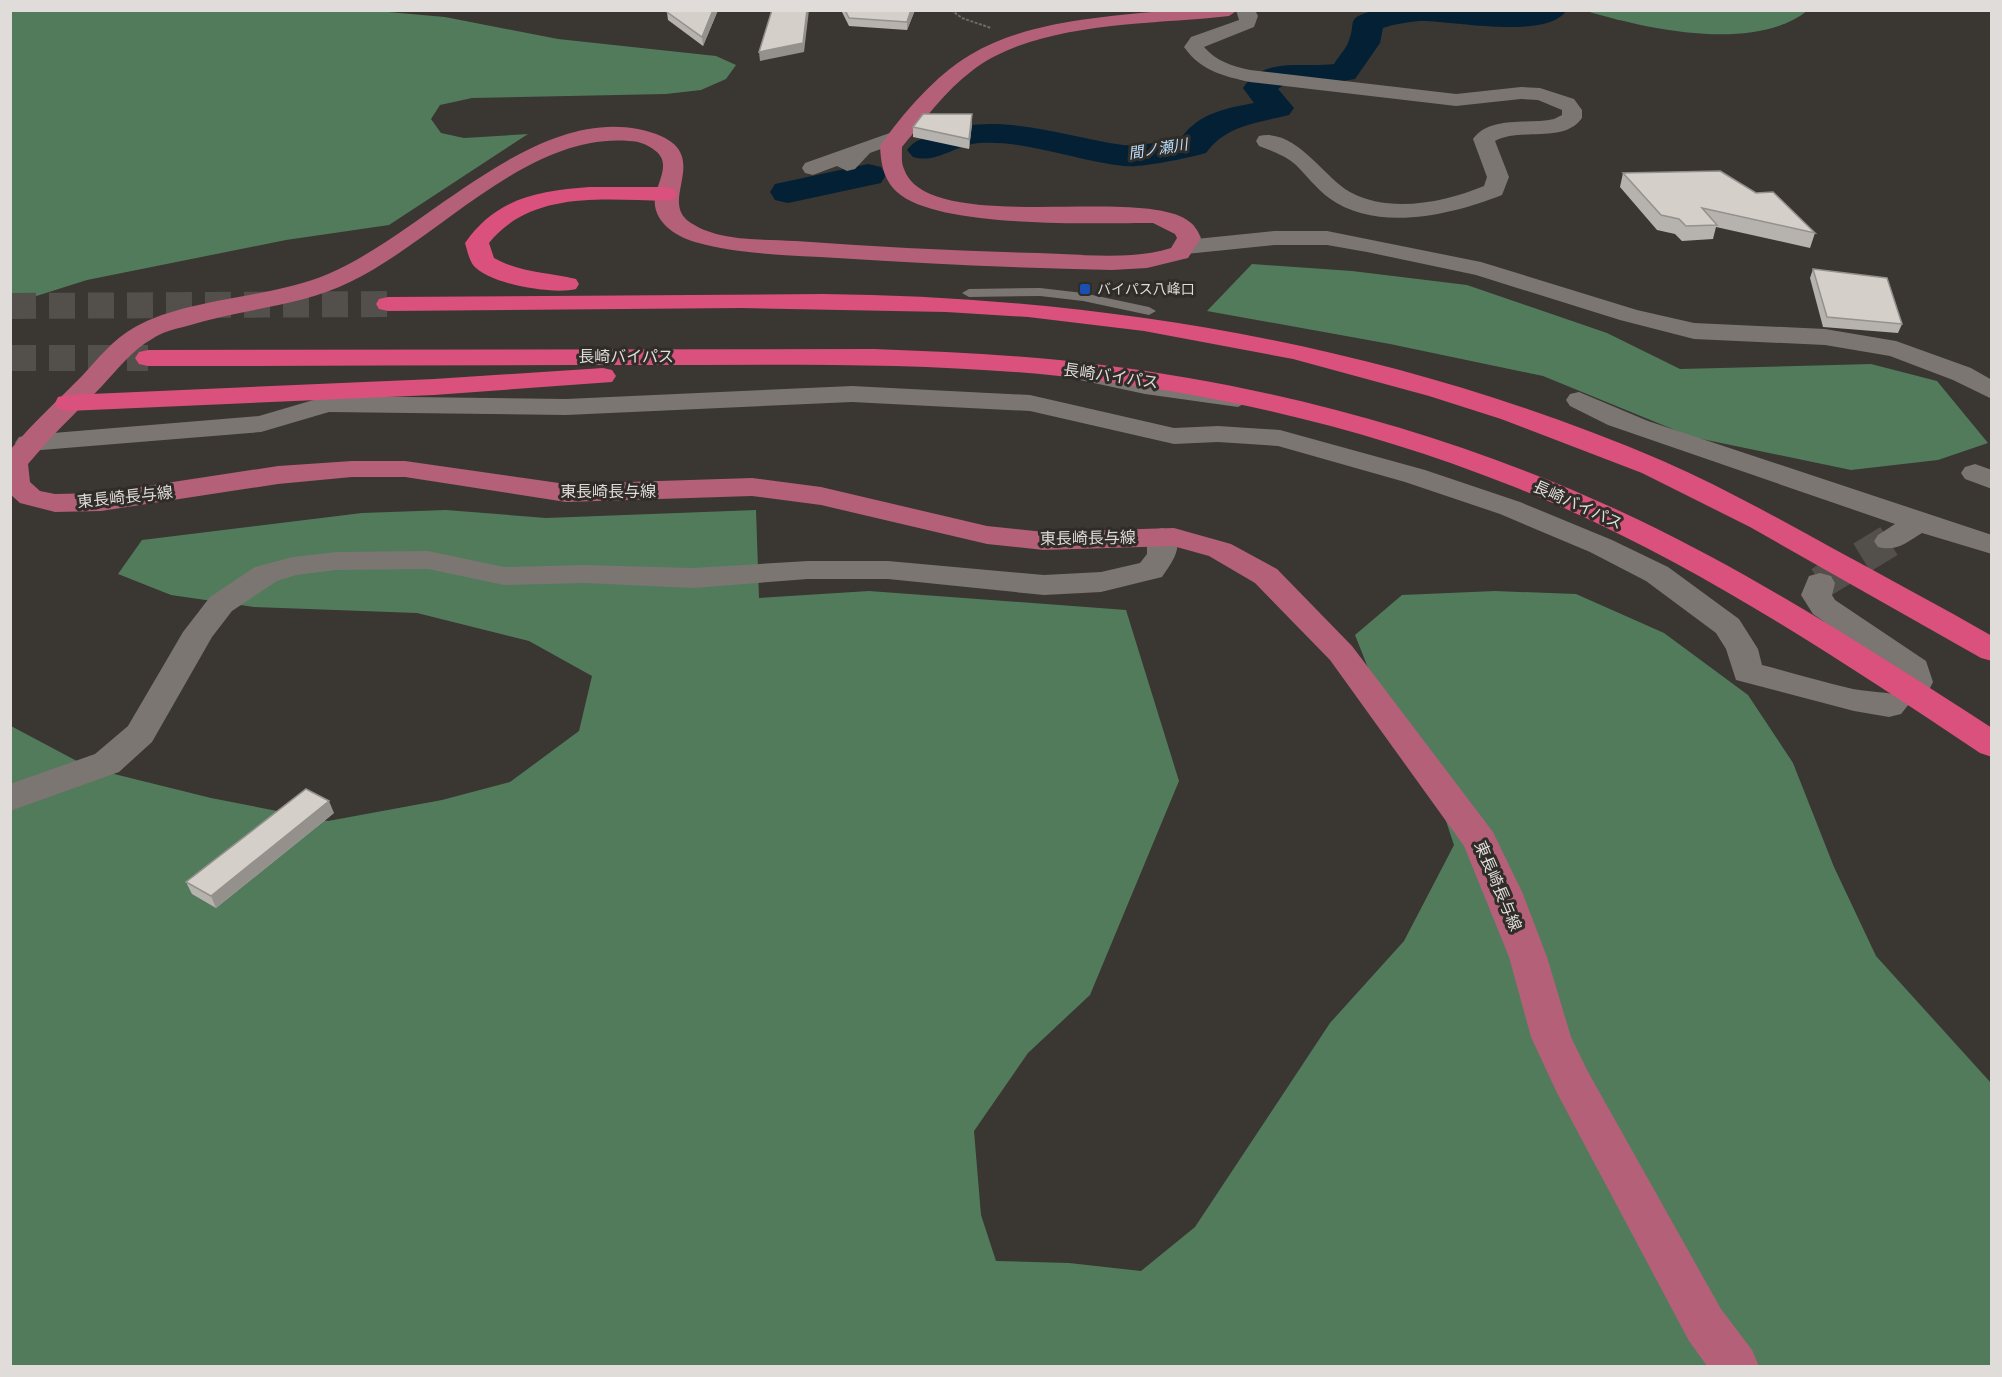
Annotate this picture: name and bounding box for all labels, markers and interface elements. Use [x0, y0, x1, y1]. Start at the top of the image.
water label: 間ノ瀬川 [1127, 135, 1191, 163]
place label: バイパス八峰口 [1097, 281, 1195, 297]
marker: バイパス八峰口 [1078, 282, 1092, 296]
street label: 長崎バイパス [578, 347, 674, 366]
street label: 長崎バイパス [1062, 360, 1160, 392]
street label: 長崎バイパス [1530, 477, 1626, 533]
street label: 東長崎長与線 [560, 482, 656, 501]
street label: 東長崎長与線 [76, 483, 174, 511]
street label: 東長崎長与線 [1040, 528, 1136, 548]
street label: 東長崎長与線 [1470, 838, 1526, 934]

